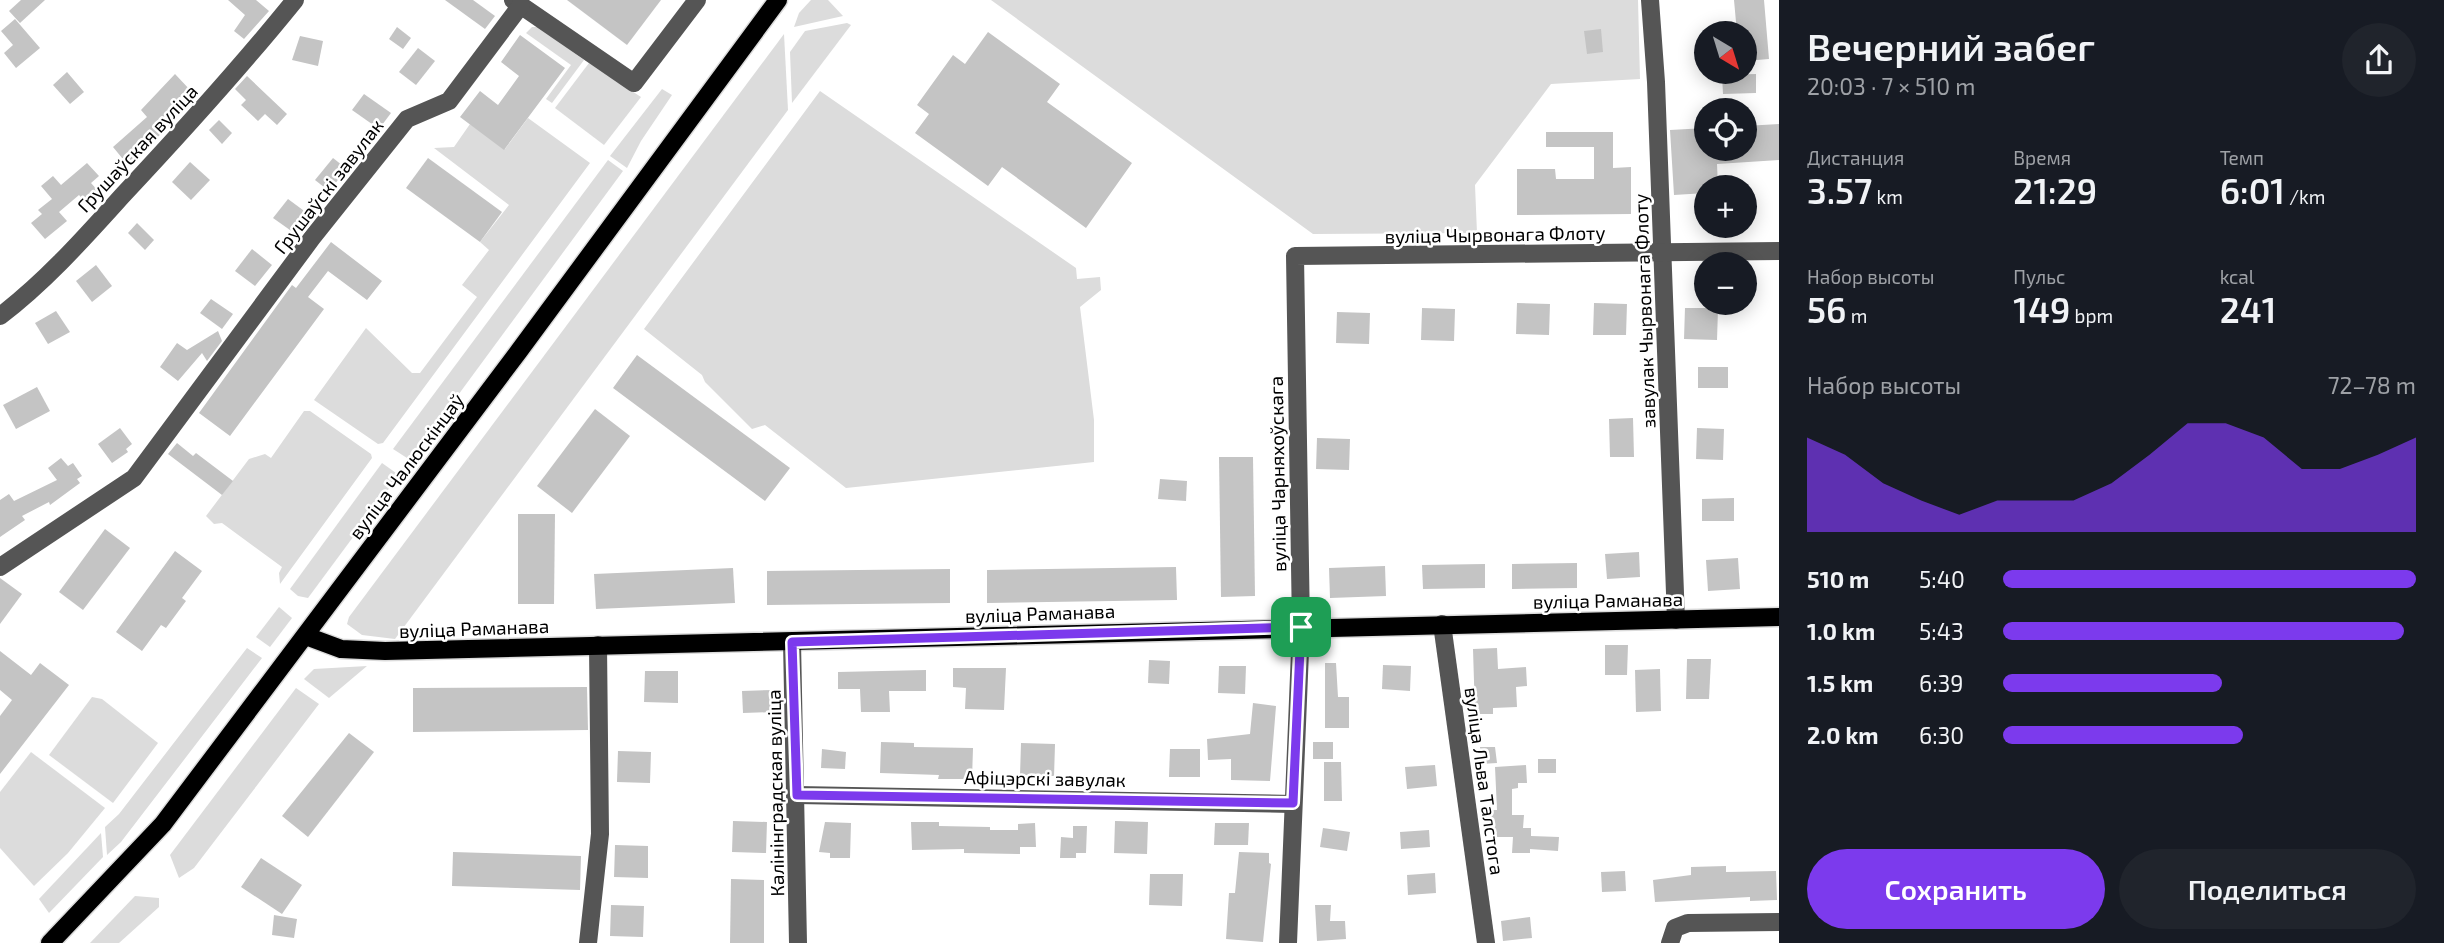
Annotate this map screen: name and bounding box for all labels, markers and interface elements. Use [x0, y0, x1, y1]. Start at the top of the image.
north arrow [1694, 21, 1757, 84]
map controls [1694, 21, 1757, 315]
text: Вечерний забег [1807, 23, 2095, 69]
button: share [2342, 23, 2416, 97]
text: 20:03 · 7 × 510 m [1807, 72, 1975, 100]
street label: Грушаўская вуліца [72, 79, 203, 217]
button: locate [1694, 98, 1757, 161]
street label: Грушаўскі завулак [268, 114, 388, 259]
text: Дистанция [1807, 146, 1904, 169]
text: Время [2013, 146, 2071, 169]
text: Темп [2220, 146, 2264, 169]
text: 3.57 [1807, 169, 1872, 211]
text: 21:29 [2013, 169, 2097, 211]
text: 6:01 [2220, 169, 2285, 211]
button: + [1694, 175, 1757, 238]
text: km [1872, 185, 1903, 208]
text: /km [2285, 185, 2325, 208]
street label: завулак Чырвонага Флоту [1628, 193, 1661, 429]
street label: вуліца Чырвонага Флоту [1384, 221, 1606, 248]
button: − [1694, 252, 1757, 315]
text: Набор высоты [1807, 265, 1934, 288]
text: Пульс [2013, 265, 2065, 288]
text: kcal [2220, 265, 2254, 288]
text: 56 [1807, 288, 1846, 330]
text: 149 [2013, 288, 2070, 330]
text: 241 [2220, 288, 2276, 330]
text: m [1846, 304, 1867, 327]
text: bpm [2070, 304, 2113, 327]
text: Набор высоты [1807, 371, 1961, 399]
text: 72–78 m [2328, 371, 2416, 399]
street label: вуліца Чарняхоўскага [1264, 376, 1291, 572]
street label: вуліца Чалюскінцаў [344, 389, 469, 544]
text: 510 m [1807, 565, 1869, 593]
text: 5:40 [1919, 565, 1965, 593]
street label: вуліца Раманава [1533, 587, 1683, 614]
pin [1271, 597, 1331, 657]
street label: вуліца Раманава [964, 599, 1116, 628]
icon: arrive [1282, 608, 1320, 646]
street label: вуліца Раманава [398, 614, 550, 643]
text: 1.0 km [1807, 617, 1875, 645]
text: 5:43 [1919, 617, 1964, 645]
text: 1.5 km [1807, 669, 1873, 697]
text: 6:39 [1919, 669, 1964, 697]
street label: вуліца Льва Талстога [1459, 686, 1510, 877]
street label: Калінінградская вуліца [762, 689, 789, 897]
text: 2.0 km [1807, 721, 1879, 749]
text: 6:30 [1919, 721, 1964, 749]
street label: Афіцэрскі завулак [964, 765, 1126, 792]
button: Сохранить [1807, 849, 2105, 929]
button: Поделиться [2119, 849, 2416, 929]

